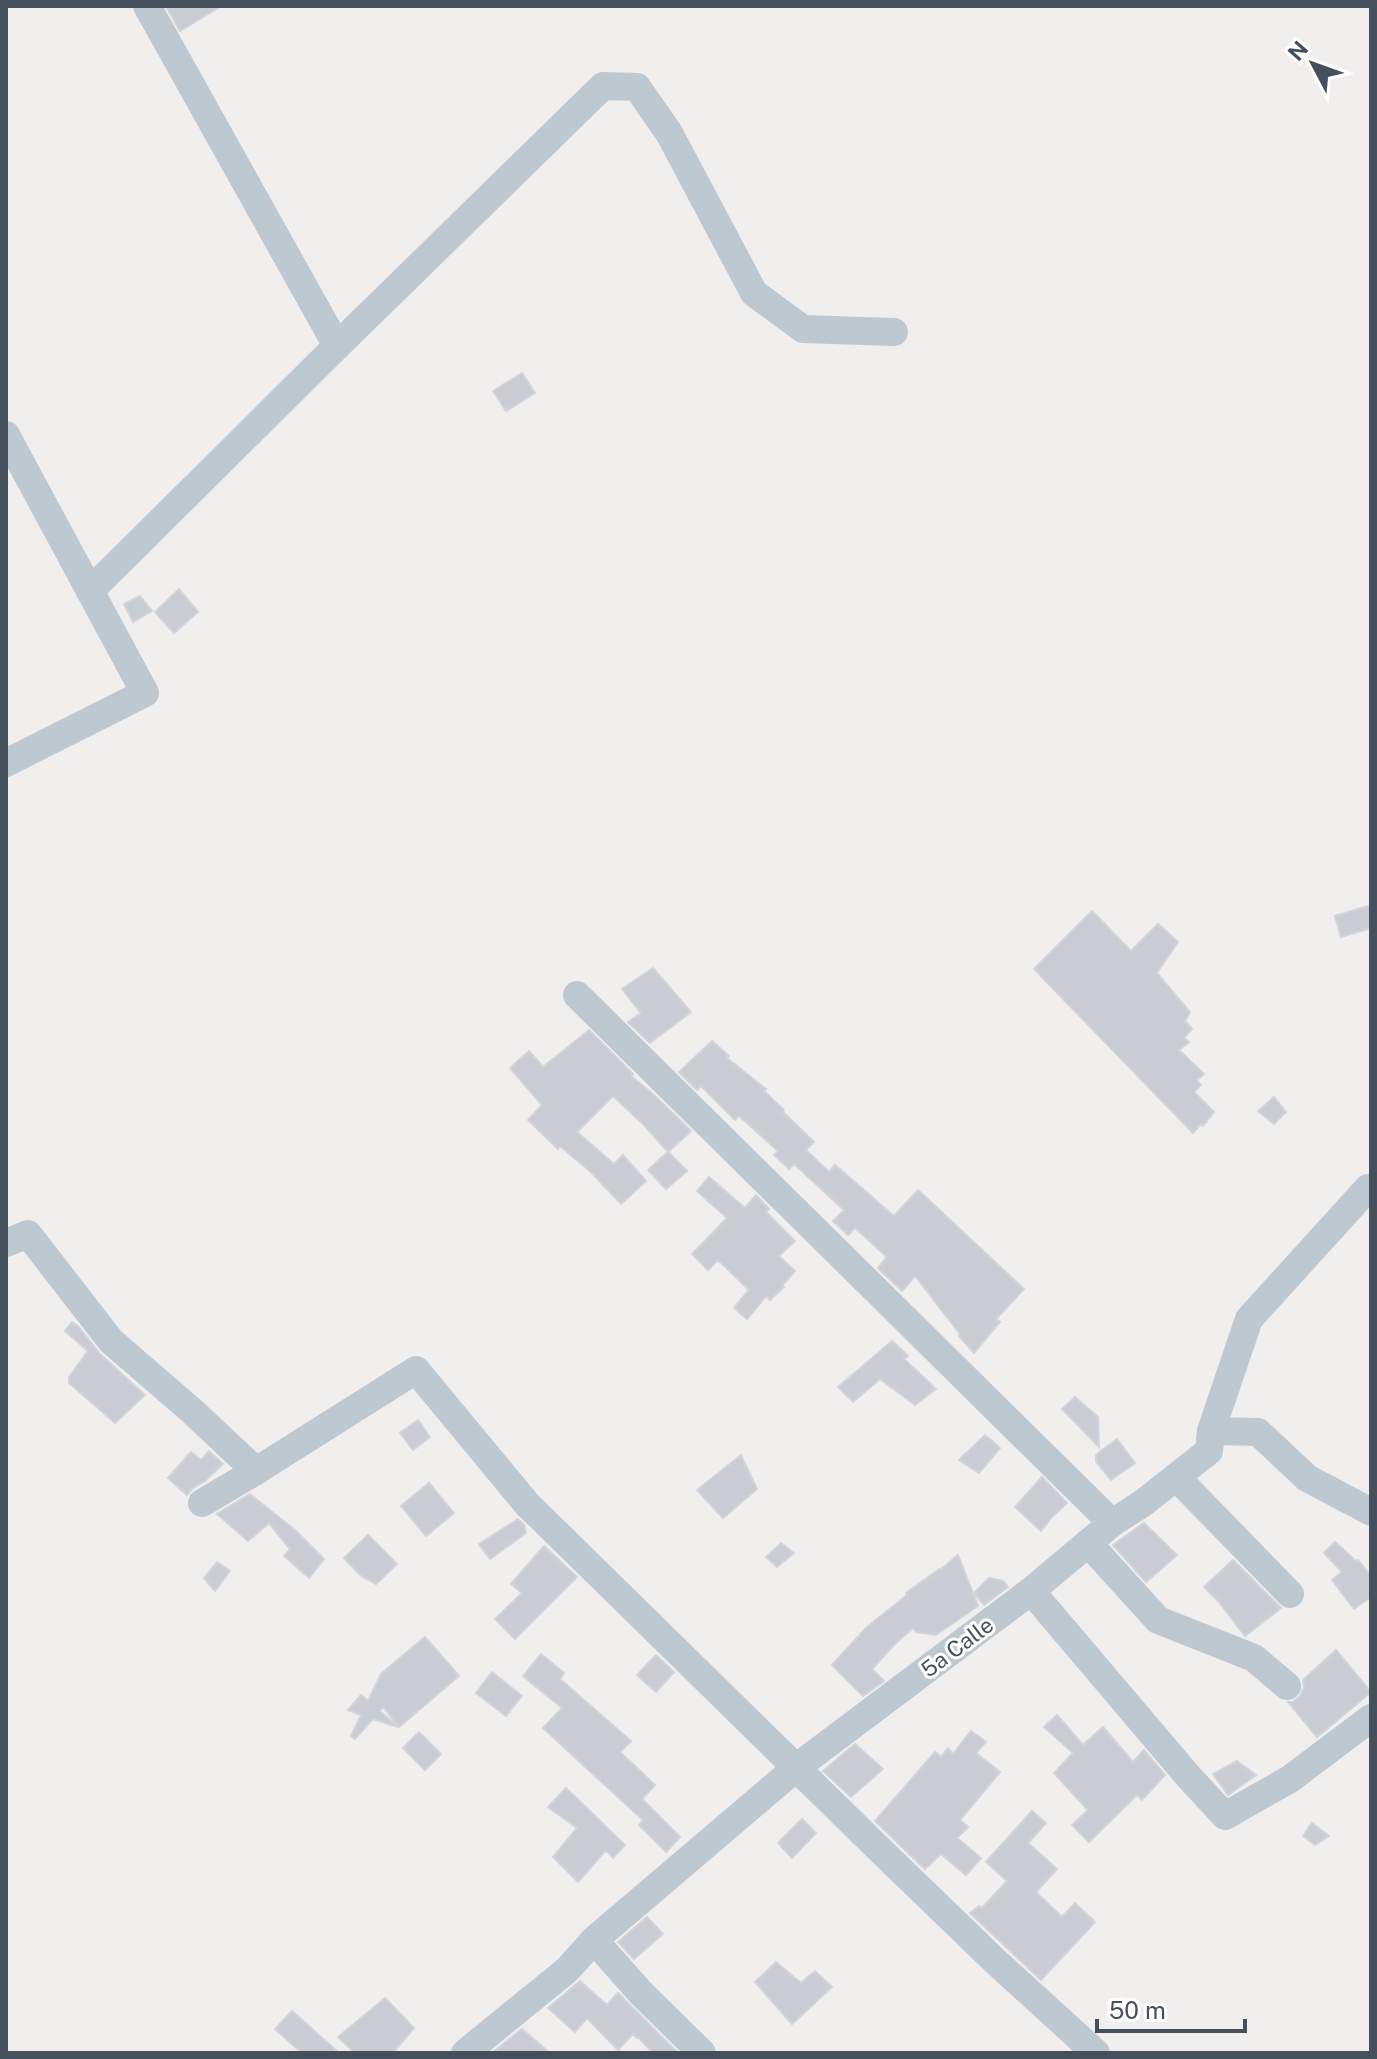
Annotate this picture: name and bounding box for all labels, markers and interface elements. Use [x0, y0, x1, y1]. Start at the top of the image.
north arrow [1273, 24, 1353, 104]
text: N [1282, 36, 1313, 66]
street label: 5a Calle [916, 1611, 998, 1683]
scale bar [1097, 1983, 1245, 2033]
text: 50 m [1109, 1996, 1166, 2024]

